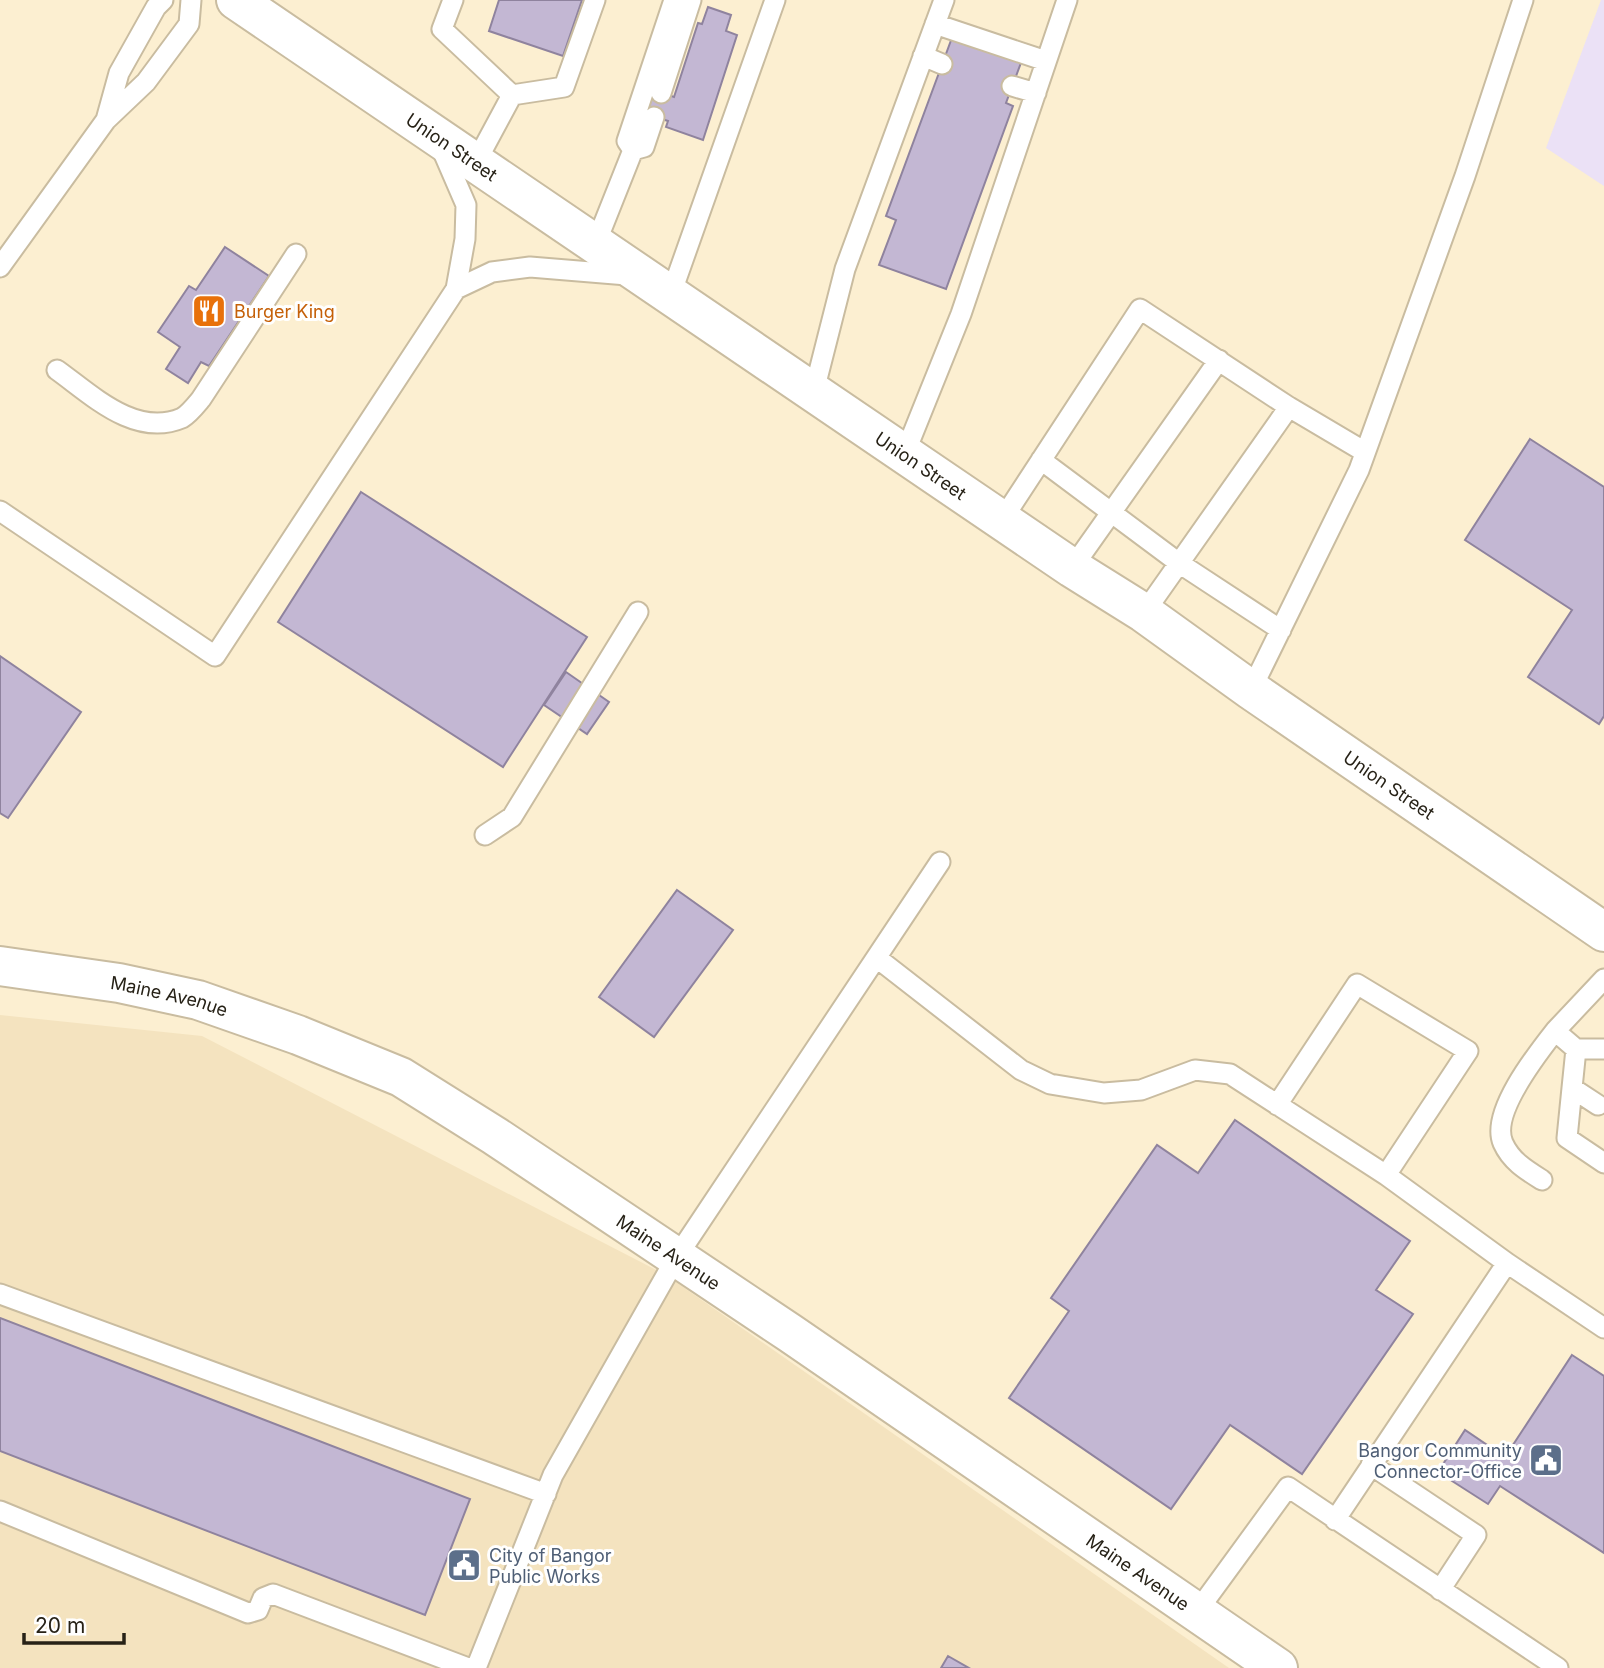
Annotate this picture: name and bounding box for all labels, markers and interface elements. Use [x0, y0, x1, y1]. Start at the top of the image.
street label: Union Street [402, 108, 502, 185]
restaurant icon: Burger King [190, 292, 228, 330]
place label: Burger King [234, 301, 335, 322]
street label: Union Street [871, 427, 971, 504]
street label: Union Street [1340, 746, 1439, 823]
street label: Maine Avenue [109, 971, 231, 1020]
street label: Maine Avenue [613, 1210, 724, 1294]
place label: Bangor Community Connector-Office [1358, 1440, 1522, 1482]
public building icon: Bangor Community Connector-Office [1527, 1441, 1565, 1479]
street label: Maine Avenue [1082, 1529, 1193, 1615]
place label: City of Bangor Public Works [489, 1545, 612, 1587]
public building icon: City of Bangor Public Works [445, 1546, 483, 1584]
scale bar [24, 1602, 124, 1646]
text: 20 m [35, 1613, 85, 1638]

